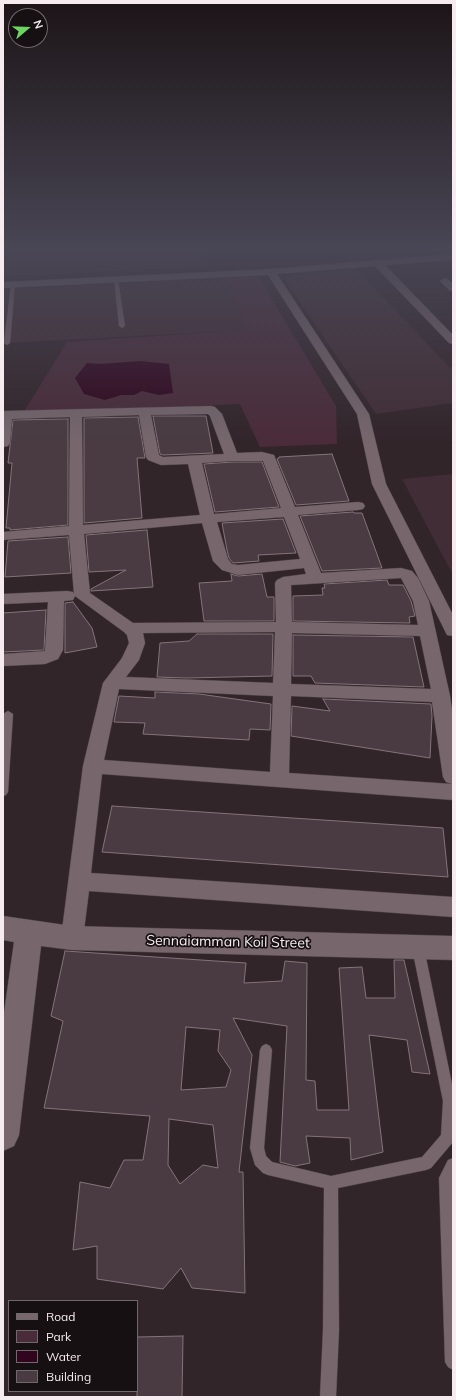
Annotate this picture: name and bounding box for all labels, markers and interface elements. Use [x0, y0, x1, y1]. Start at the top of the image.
north arrow [8, 8, 48, 48]
text: N [30, 18, 46, 31]
street label: Sennaiamman Koil Street [146, 932, 310, 952]
legend [8, 1300, 138, 1392]
text: Road [46, 1309, 75, 1324]
text: Park [46, 1329, 71, 1344]
text: Water [46, 1349, 81, 1364]
text: Building [46, 1369, 91, 1384]

